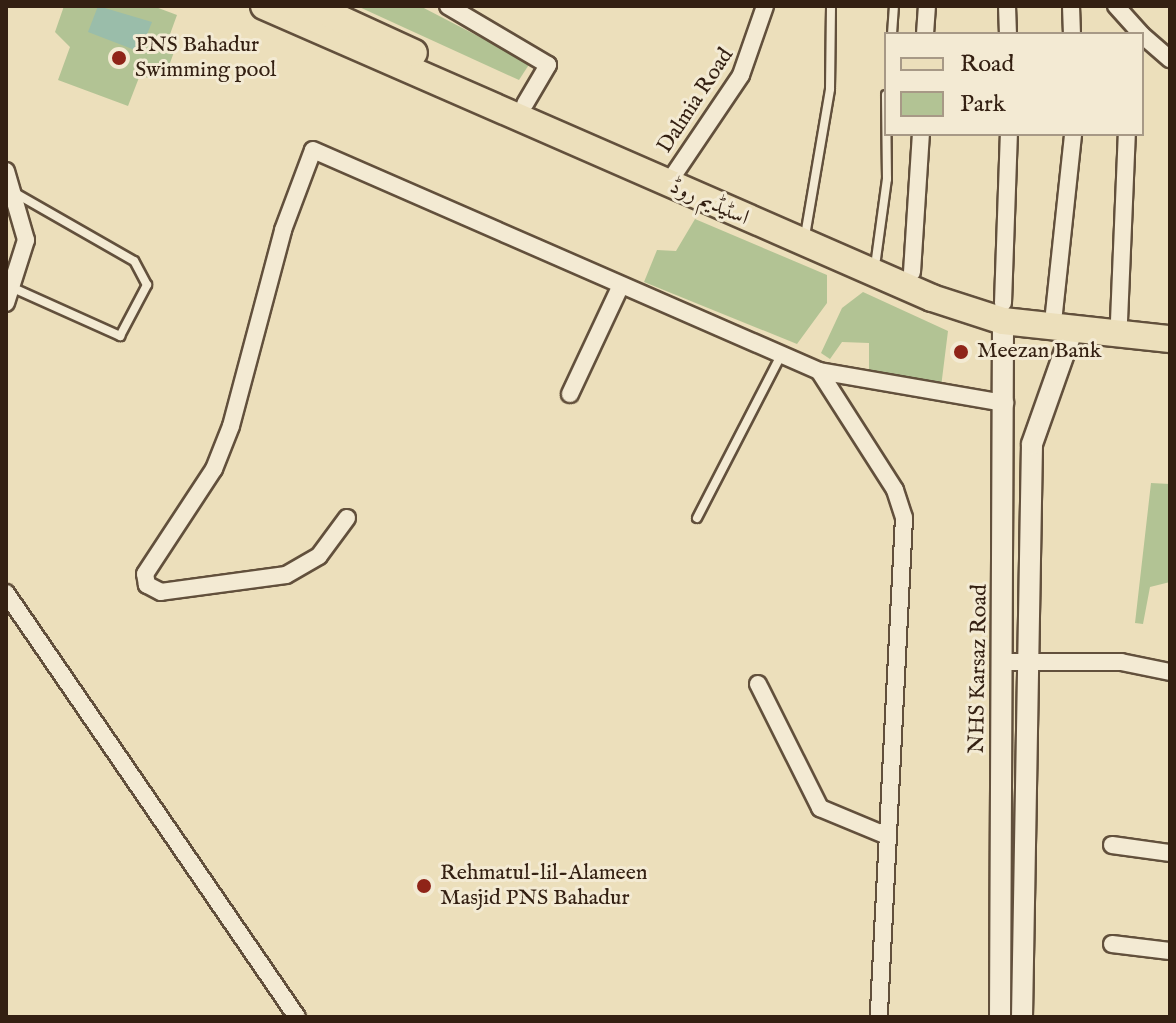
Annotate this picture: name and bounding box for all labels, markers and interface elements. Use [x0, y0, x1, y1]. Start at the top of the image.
place label: PNS Bahadur Swimming pool [135, 32, 276, 84]
legend [884, 32, 1144, 136]
street label: Dalmia Road [652, 43, 740, 159]
marker: PNS Bahadur Swimming pool [110, 49, 128, 67]
text: Road [960, 49, 1014, 80]
text: Park [960, 89, 1006, 120]
street label: اسٹیڈیم روڈ [665, 174, 753, 232]
place label: Meezan Bank [977, 339, 1101, 365]
marker: Meezan Bank [952, 343, 970, 361]
street label: NHS Karsaz Road [964, 584, 994, 754]
place label: Rehmatul-lil-Alameen Masjid PNS Bahadur [440, 860, 648, 912]
marker: Rehmatul-lil-Alameen Masjid PNS Bahadur [415, 877, 433, 895]

